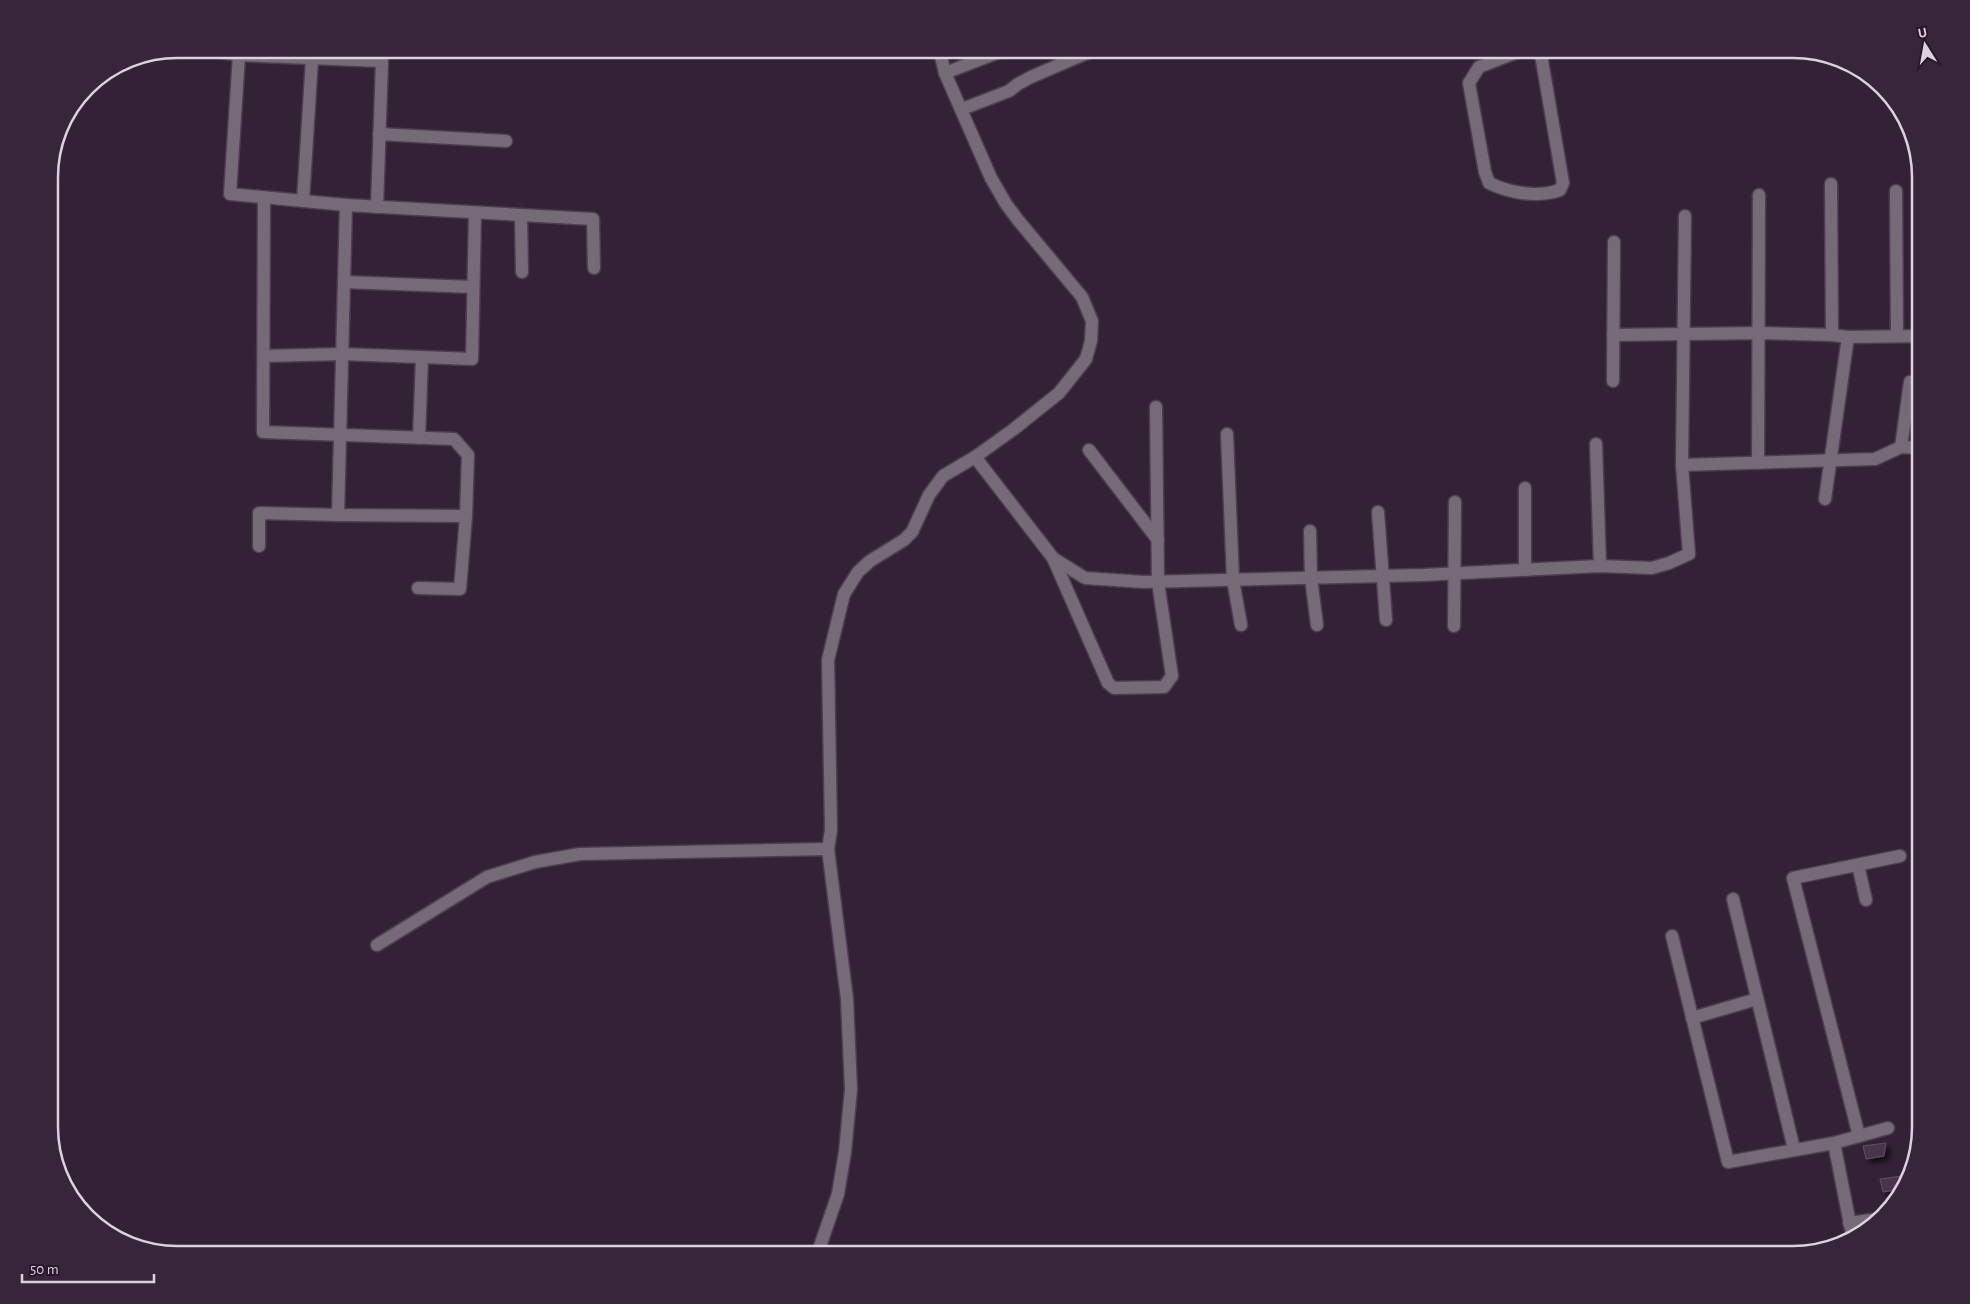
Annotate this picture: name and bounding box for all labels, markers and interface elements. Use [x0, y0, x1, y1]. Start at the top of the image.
north arrow [1900, 20, 1950, 70]
text: U [1917, 25, 1928, 41]
scale bar [22, 1252, 155, 1284]
text: 50 m [30, 1262, 59, 1277]

